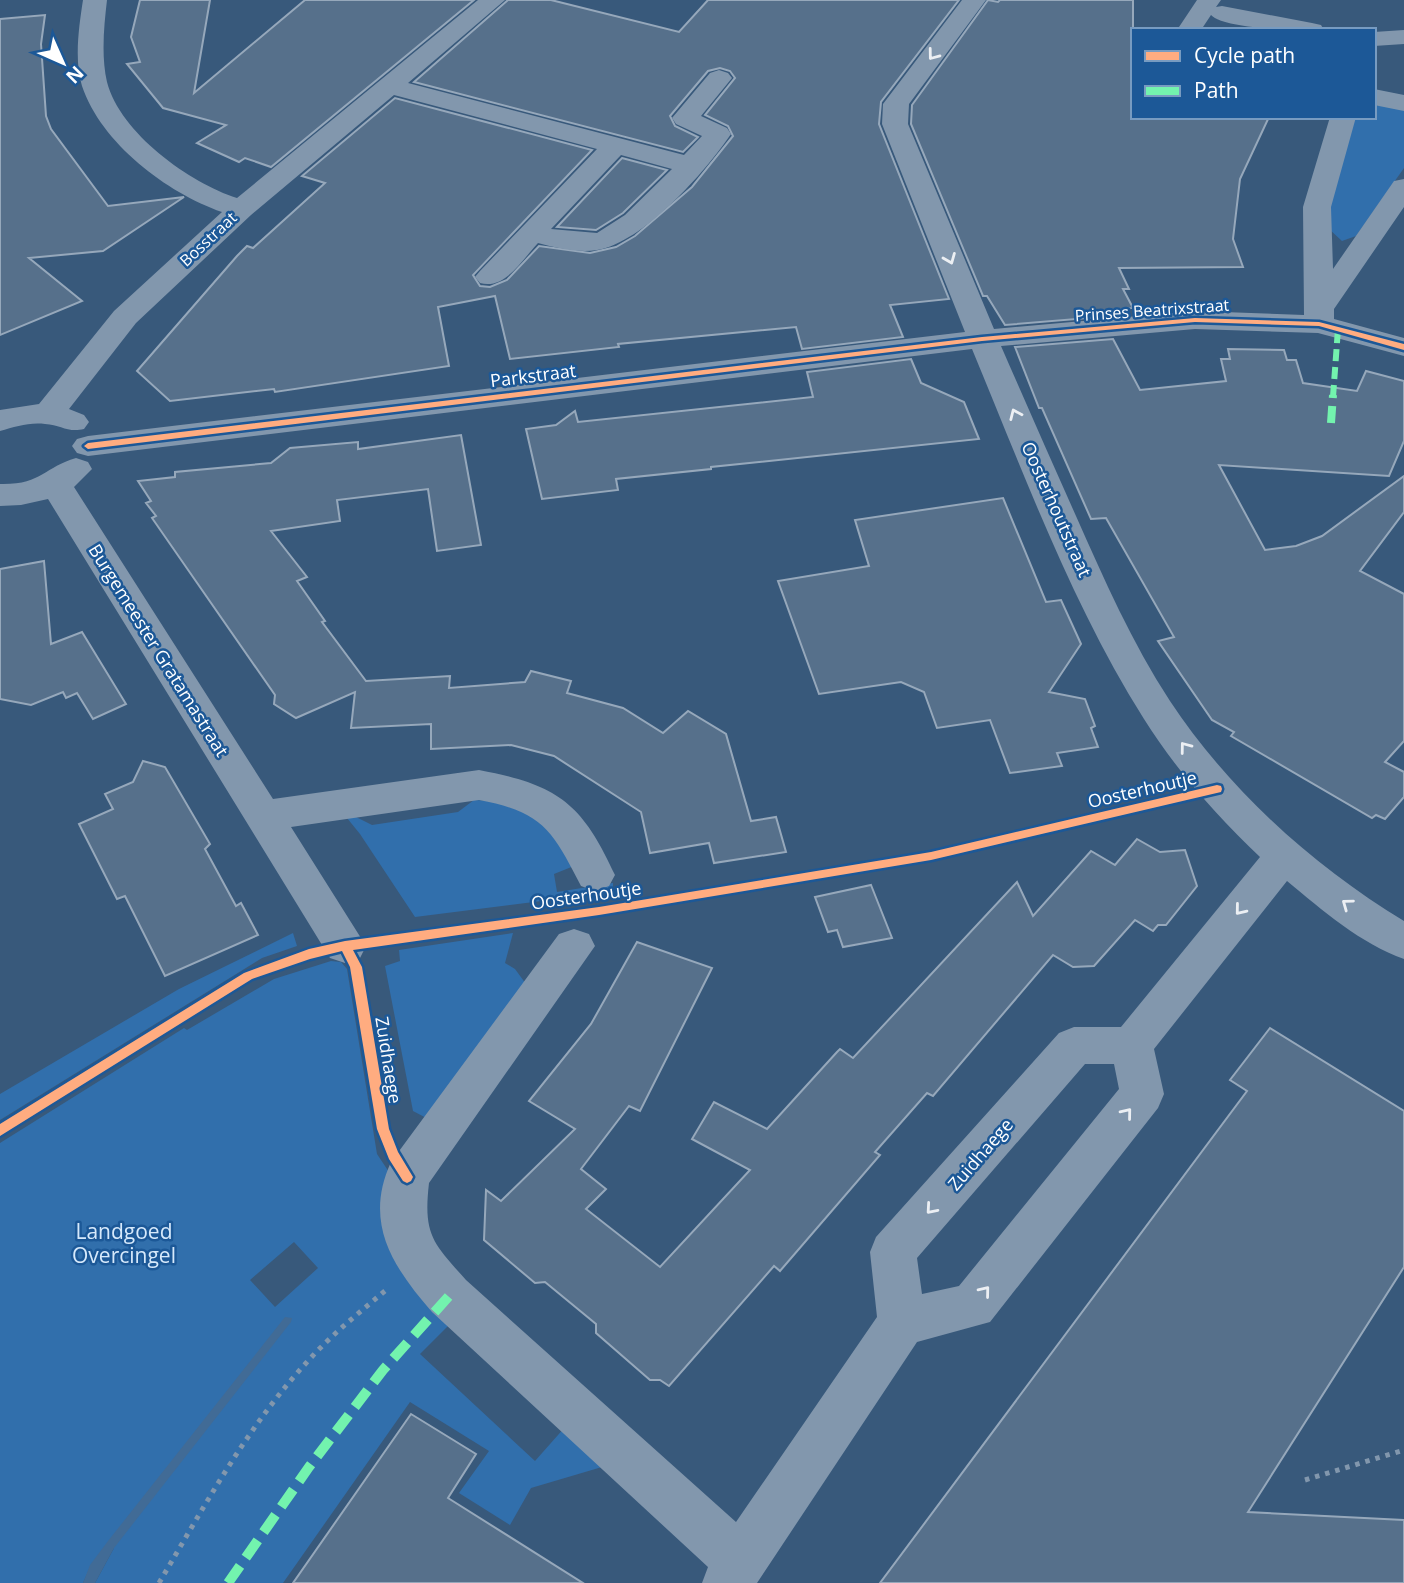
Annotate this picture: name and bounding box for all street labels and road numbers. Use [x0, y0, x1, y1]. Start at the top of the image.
street label: Bosstraat [175, 207, 242, 271]
street label: Prinses Beatrixstraat [1074, 294, 1230, 326]
street label: Parkstraat [489, 358, 577, 392]
street label: Oosterhoutstraat [1016, 438, 1098, 580]
street label: Burgemeester Gratamastraat [84, 539, 234, 761]
street label: Oosterhoutje [1085, 765, 1199, 813]
street label: Oosterhoutje [529, 875, 643, 915]
street label: Zuidhaege [370, 1015, 408, 1105]
street label: Zuidhaege [942, 1113, 1018, 1195]

